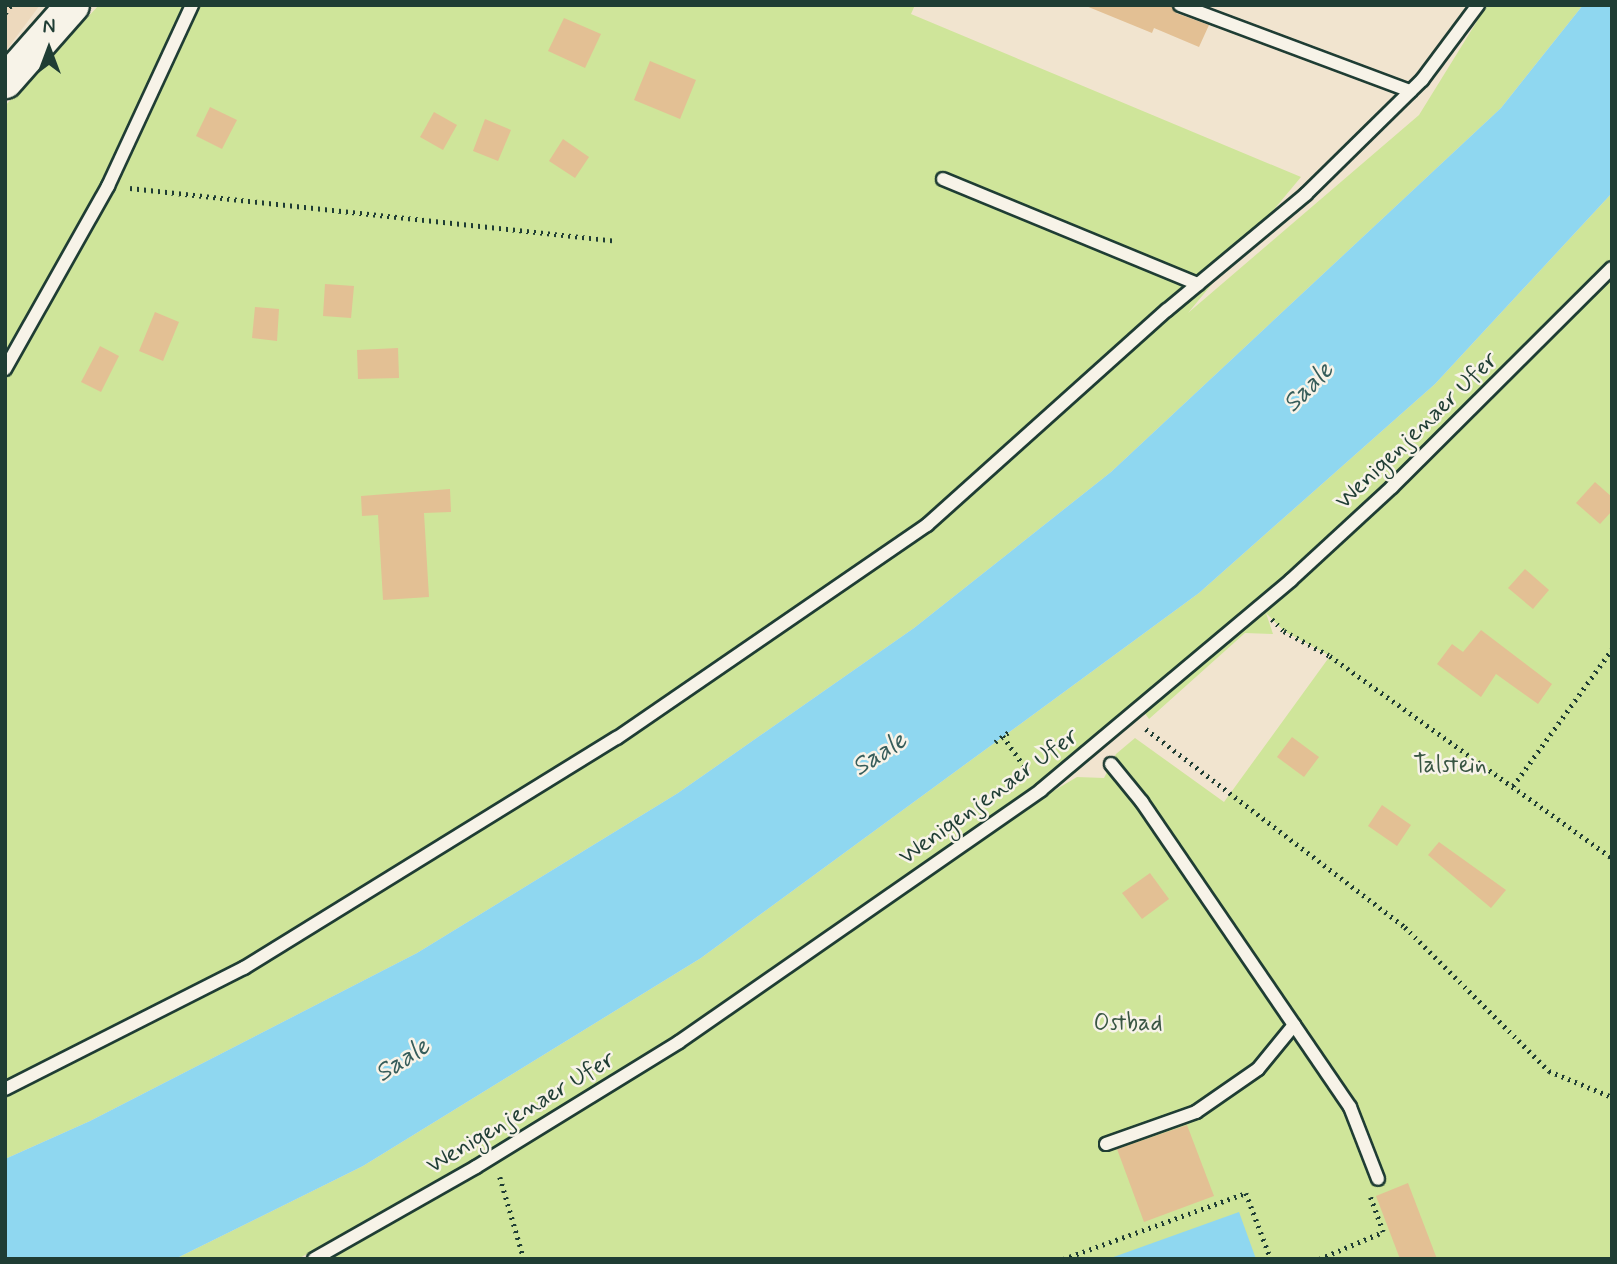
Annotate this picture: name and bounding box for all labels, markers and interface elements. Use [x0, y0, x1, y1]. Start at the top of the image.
north arrow [14, 14, 84, 84]
text: N [43, 15, 55, 40]
street label: Wenigenjenaer Ufer [1330, 347, 1504, 515]
water label: Saale [1277, 356, 1341, 420]
street label: Wenigenjenaer Ufer [894, 723, 1084, 871]
water label: Saale [847, 726, 913, 784]
park label: Talstein [1413, 752, 1487, 780]
park label: Ostbad [1094, 1010, 1162, 1038]
water label: Saale [370, 1032, 436, 1090]
street label: Wenigenjenaer Ufer [422, 1046, 620, 1180]

